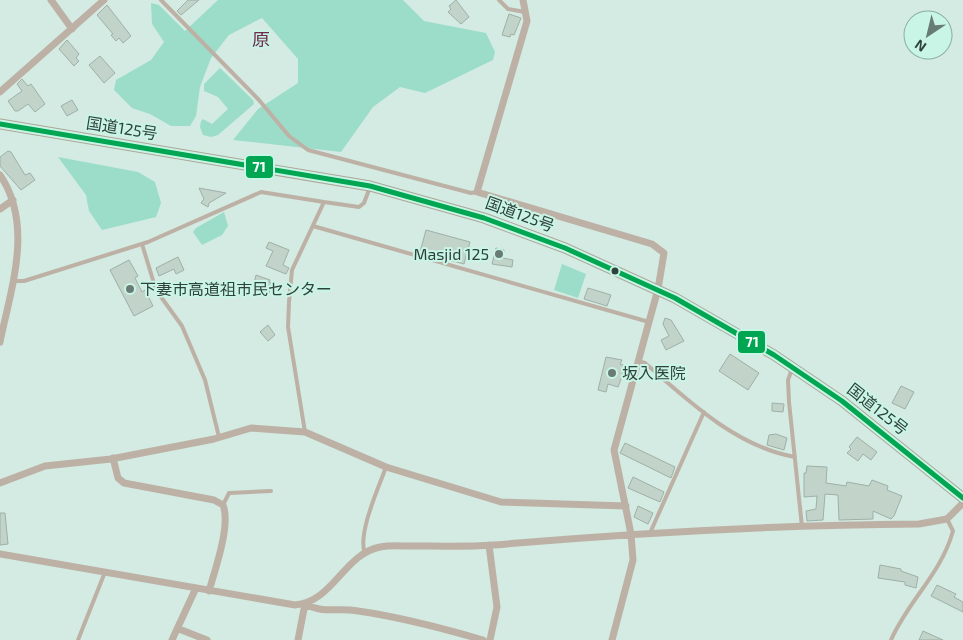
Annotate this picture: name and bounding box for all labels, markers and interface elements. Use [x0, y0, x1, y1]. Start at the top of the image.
north arrow [903, 10, 953, 60]
district label: 原 [252, 28, 270, 50]
text: N [911, 36, 929, 56]
street label: 国道125号 [85, 112, 159, 143]
line badge: 71 [245, 155, 274, 179]
text: 71 [252, 158, 266, 175]
street label: 国道125号 [483, 192, 557, 235]
place label: Masjid 125 [413, 244, 489, 264]
marker: Masjid 125 [493, 248, 505, 260]
unlabelled marker [610, 266, 620, 276]
place label: 下妻市高道祖市民センター [140, 279, 332, 298]
marker: 下妻市高道祖市民センター [124, 283, 136, 295]
line badge: 71 [737, 330, 766, 354]
text: 71 [745, 333, 759, 350]
place label: 坂入医院 [622, 363, 686, 382]
marker: 坂入医院 [606, 367, 618, 379]
street label: 国道125号 [844, 379, 913, 438]

